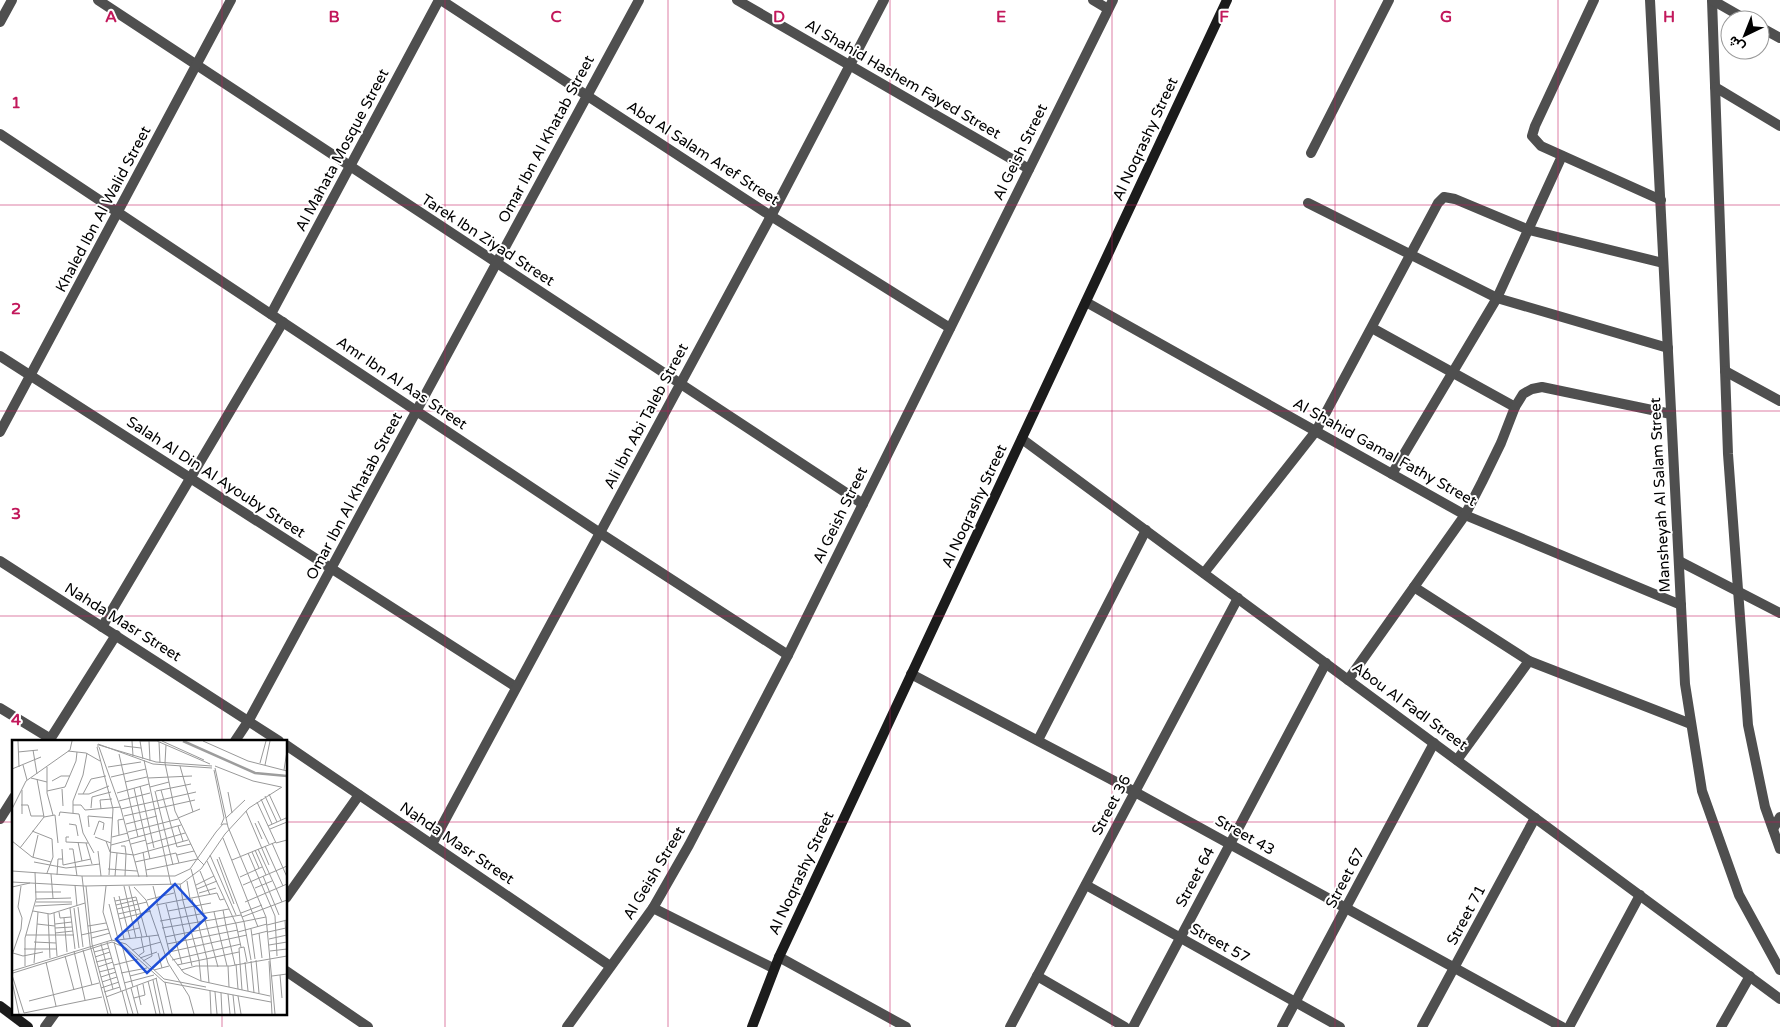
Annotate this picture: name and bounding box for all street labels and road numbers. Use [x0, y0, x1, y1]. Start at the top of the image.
street label: Al Shahid Hashem Fayed Street [802, 15, 1004, 143]
street label: Omar Ibn Al Khatab Street [494, 52, 598, 226]
street label: Al Mahata Mosque Street [291, 65, 393, 234]
street label: Al Noqrashy Street [1108, 74, 1182, 204]
street label: Abd Al Salam Aref Street [624, 97, 783, 209]
street label: Al Geish Street [989, 100, 1051, 203]
street label: Khaled Ibn Al Walid Street [52, 123, 155, 295]
street label: Tarek Ibn Ziyad Street [418, 190, 558, 290]
street label: Amr Ibn Al Aas Street [333, 333, 471, 434]
street label: Ali Ibn Abi Taleb Street [600, 340, 692, 492]
street label: Al Shahid Gamal Fathy Street [1290, 394, 1480, 510]
street label: Mansheyah Al Salam Street [1646, 397, 1674, 593]
street label: Omar Ibn Al Khatab Street [302, 409, 406, 583]
street label: Salah Al Din Al Ayouby Street [123, 412, 309, 542]
street label: Al Noqrashy Street [937, 441, 1011, 571]
street label: Al Geish Street [809, 463, 871, 566]
street label: Nahda Masr Street [61, 579, 185, 665]
street label: Abou Al Fadl Street [1349, 658, 1471, 754]
street label: Street 36 [1088, 772, 1134, 838]
street label: Nahda Masr Street [396, 798, 518, 888]
street label: Al Noqrashy Street [764, 808, 838, 938]
street label: Street 43 [1212, 811, 1278, 859]
street label: Al Geish Street [619, 823, 689, 923]
street label: Street 64 [1172, 844, 1218, 910]
street label: Street 67 [1322, 845, 1368, 911]
street label: Street 71 [1443, 882, 1489, 948]
street label: Street 57 [1187, 919, 1253, 967]

